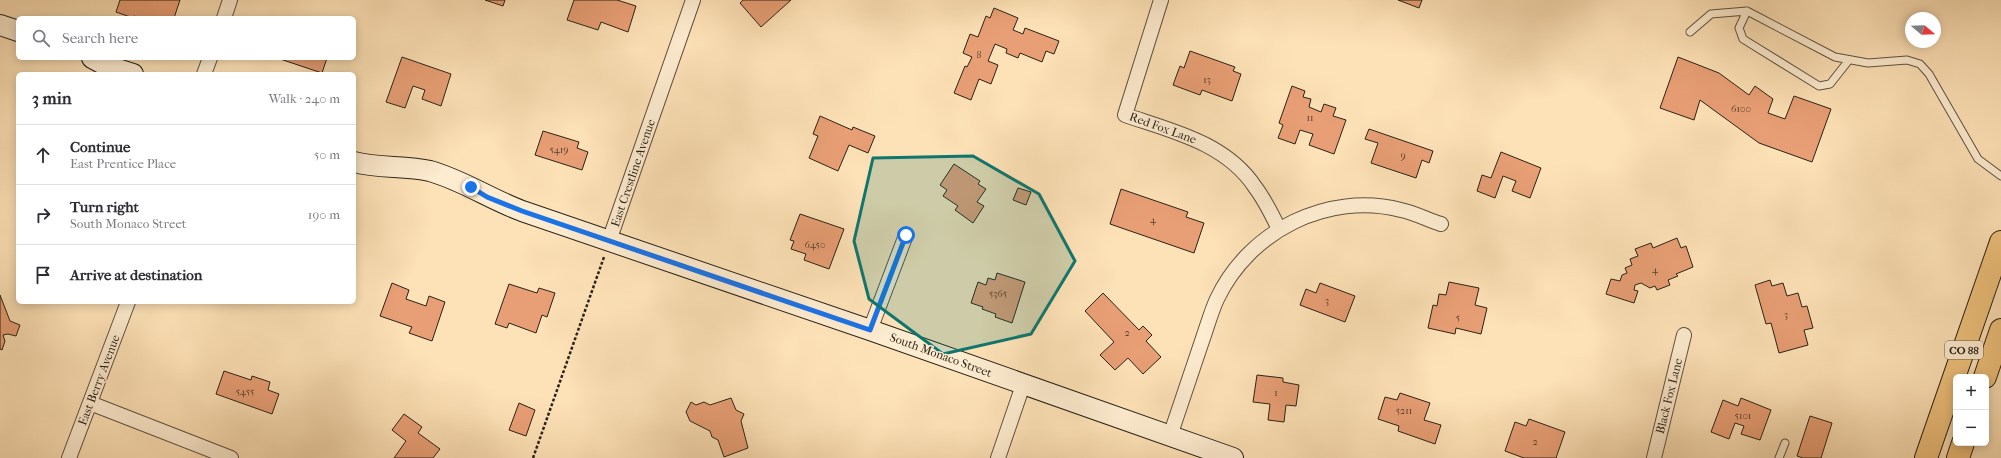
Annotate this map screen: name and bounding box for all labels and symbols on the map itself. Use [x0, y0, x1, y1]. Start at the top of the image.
north arrow [1905, 12, 1941, 48]
house number: 8 [976, 49, 982, 61]
house number: 13 [1203, 74, 1211, 86]
house number: 6100 [1731, 103, 1751, 115]
street label: Red Fox Lane [1128, 109, 1198, 147]
house number: 11 [1306, 112, 1314, 124]
street label: East Crestline Avenue [608, 117, 658, 229]
house number: 5419 [549, 144, 569, 156]
house number: 9 [1400, 150, 1406, 162]
route end [462, 178, 480, 196]
house number: 4 [1150, 214, 1157, 226]
route start [897, 226, 915, 244]
house number: 6450 [805, 239, 825, 251]
house number: 4 [1652, 264, 1659, 276]
house number: 5365 [989, 288, 1007, 300]
house number: 3 [1325, 295, 1329, 307]
house number: 3 [1784, 309, 1788, 321]
house number: 5 [1456, 312, 1460, 324]
house number: 2 [1124, 327, 1130, 339]
street label: South Monaco Street [888, 330, 995, 380]
street label: East Berry Avenue [75, 333, 123, 427]
road number: CO 88 [1945, 341, 1983, 359]
street label: Black Fox Lane [1653, 357, 1685, 435]
house number: 5455 [236, 386, 254, 398]
house number: 1 [1274, 387, 1278, 399]
house number: 5211 [1396, 405, 1412, 417]
house number: 5101 [1735, 410, 1751, 422]
house number: 2 [1532, 436, 1538, 448]

